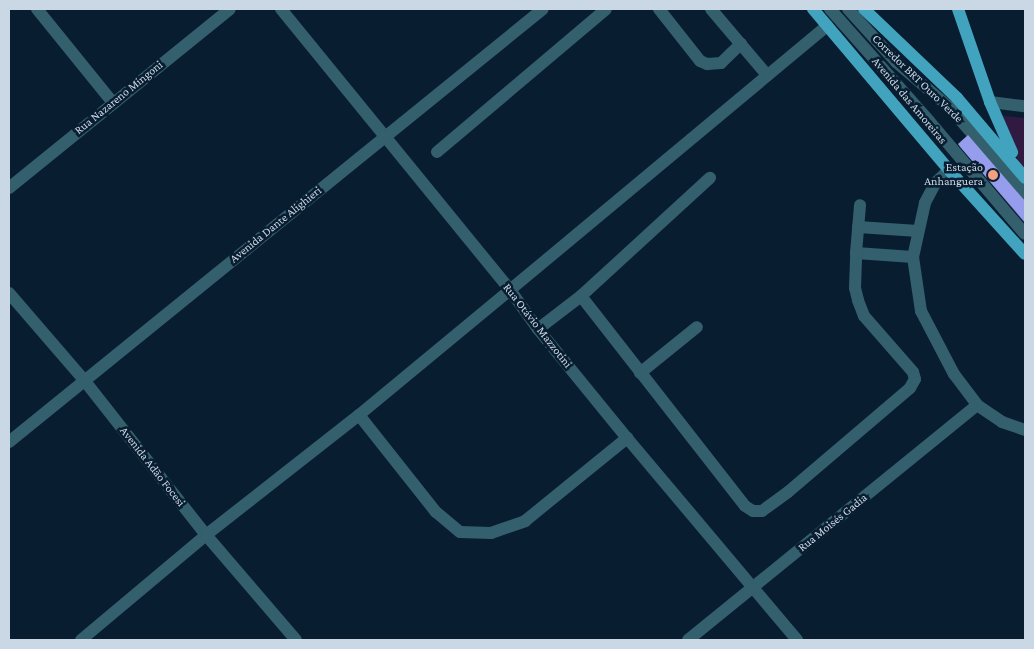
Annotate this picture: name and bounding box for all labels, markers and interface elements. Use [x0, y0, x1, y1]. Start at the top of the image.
street label: Corredor BRT Ouro Verde [869, 32, 965, 126]
street label: Avenida das Amoreiras [868, 55, 950, 147]
street label: Rua Nazareno Mingoni [72, 58, 166, 138]
place label: Estação Anhanguera [924, 161, 983, 189]
marker: Estação Anhanguera [987, 169, 999, 181]
street label: Avenida Dante Alighieri [227, 184, 325, 266]
street label: Rua Otávio Mazzotini [500, 281, 574, 371]
street label: Avenida Adão Focesi [116, 424, 188, 510]
street label: Rua Moisés Gadia [796, 491, 870, 555]

